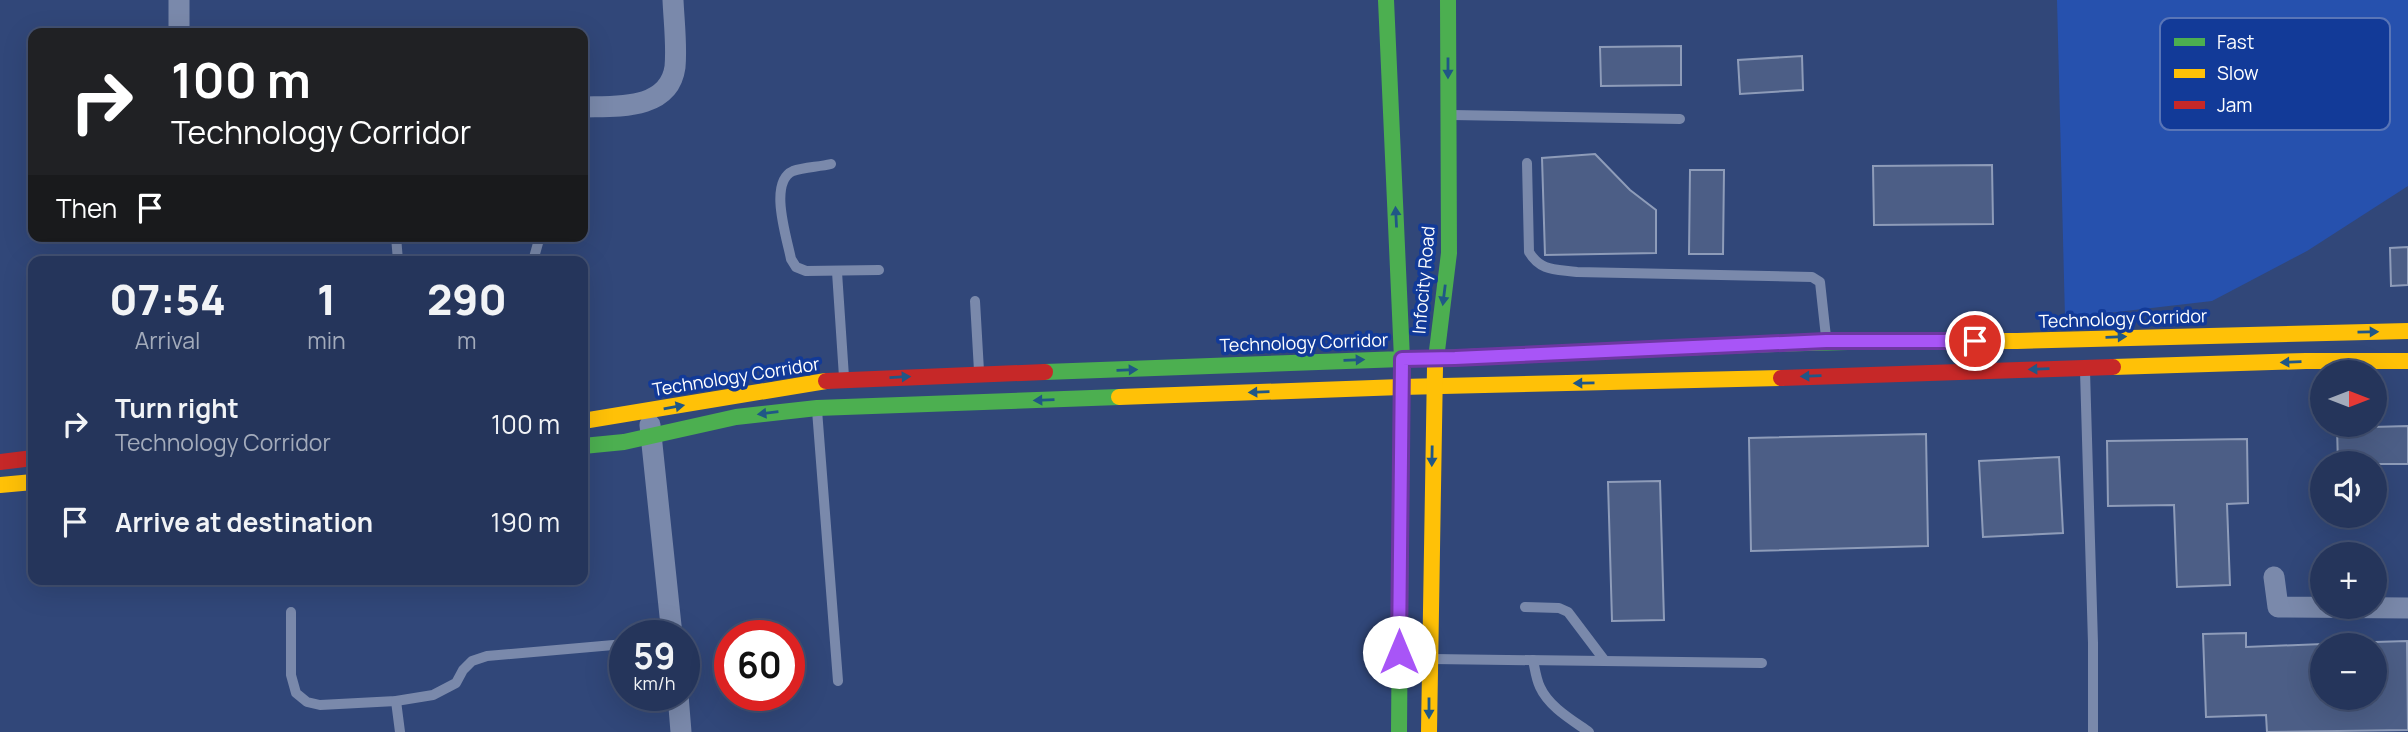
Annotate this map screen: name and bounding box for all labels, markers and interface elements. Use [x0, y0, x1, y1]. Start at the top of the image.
legend [2160, 18, 2390, 130]
text: Fast [2217, 29, 2254, 55]
text: 100 m [171, 46, 311, 113]
icon: right [56, 56, 147, 147]
one-way arrow [1442, 57, 1454, 79]
text: Slow [2217, 60, 2259, 86]
text: Jam [2217, 92, 2252, 118]
text: Technology Corridor [171, 110, 471, 154]
icon: arrive [131, 189, 169, 227]
text: Then [56, 190, 117, 226]
one-way arrow [1391, 206, 1402, 228]
street label: Infocity Road [1406, 225, 1440, 335]
text: 07:54 [109, 270, 226, 328]
text: 1 [317, 270, 336, 328]
text: 290 [427, 270, 507, 328]
one-way arrow [1439, 285, 1450, 307]
street label: Technology Corridor [2038, 303, 2208, 333]
pin [1945, 311, 2005, 371]
icon: arrive [1956, 322, 1994, 360]
text: Arrival [135, 324, 200, 356]
text: min [307, 324, 346, 356]
text: m [457, 324, 477, 356]
one-way arrow [2358, 326, 2380, 338]
street label: Technology Corridor [1219, 327, 1389, 357]
one-way arrow [2106, 332, 2128, 343]
street label: Technology Corridor [651, 351, 822, 401]
one-way arrow [1343, 355, 1365, 366]
one-way arrow [2280, 356, 2302, 367]
north arrow [2310, 360, 2387, 438]
map controls [2310, 360, 2387, 710]
one-way arrow [1116, 364, 1138, 375]
one-way arrow [2028, 364, 2050, 375]
one-way arrow [1800, 370, 1822, 381]
one-way arrow [889, 372, 911, 383]
one-way arrow [1573, 377, 1595, 388]
one-way arrow [1248, 386, 1270, 397]
text: Turn right [115, 390, 239, 426]
one-way arrow [1033, 394, 1055, 406]
one-way arrow [663, 401, 685, 412]
icon: right [56, 405, 94, 443]
text: 100 m [491, 406, 560, 442]
one-way arrow [757, 408, 779, 419]
text: Technology Corridor [115, 426, 331, 458]
one-way arrow [1426, 445, 1438, 467]
button: sound [2310, 451, 2387, 528]
icon: arrive [56, 503, 94, 541]
text: Arrive at destination [115, 504, 373, 540]
text: 190 m [491, 504, 560, 540]
button: + [2310, 542, 2387, 619]
position arrow [1362, 615, 1436, 689]
speed limit sign: 60 [714, 620, 805, 711]
text: 59 [633, 632, 676, 680]
button: − [2310, 633, 2387, 710]
text: km/h [634, 671, 675, 695]
one-way arrow [1423, 697, 1435, 719]

